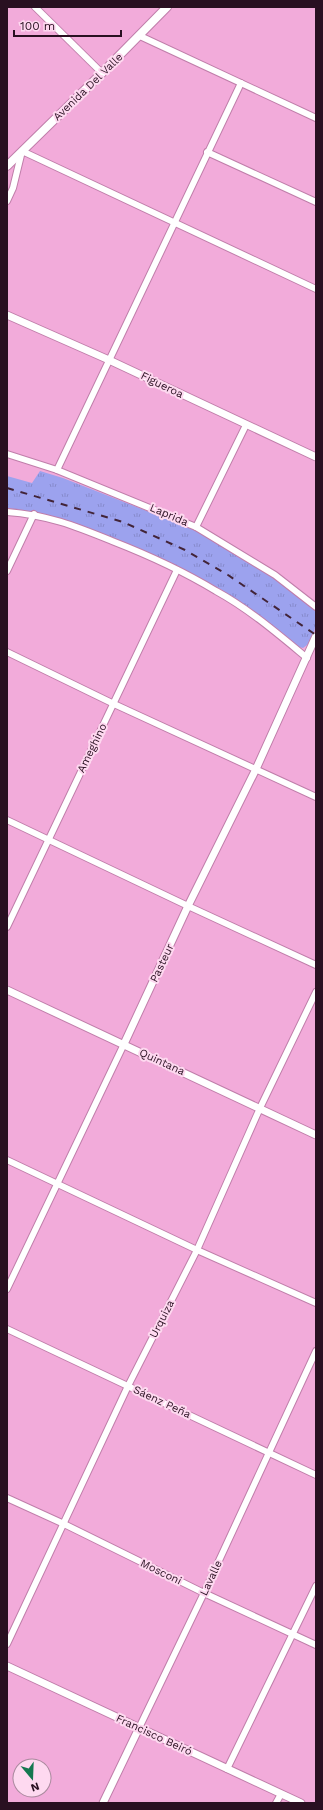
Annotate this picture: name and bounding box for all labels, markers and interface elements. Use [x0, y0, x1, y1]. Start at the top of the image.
scale bar [14, 12, 121, 38]
text: 100 m [20, 19, 55, 33]
street label: Avenida Del Valle [50, 50, 126, 124]
street label: Figueroa [139, 369, 185, 401]
street label: Laprida [148, 501, 190, 529]
street label: Ameghino [75, 721, 109, 775]
street label: Pasteur [147, 941, 177, 984]
street label: Quintana [137, 1046, 187, 1078]
street label: Urquiza [147, 1298, 177, 1340]
street label: Sáenz Peña [131, 1383, 193, 1421]
street label: Mosconi [138, 1556, 184, 1588]
street label: Lavalle [197, 1558, 225, 1598]
street label: Francisco Beiró [114, 1712, 194, 1758]
north arrow [12, 1758, 52, 1798]
text: N [29, 1780, 41, 1794]

